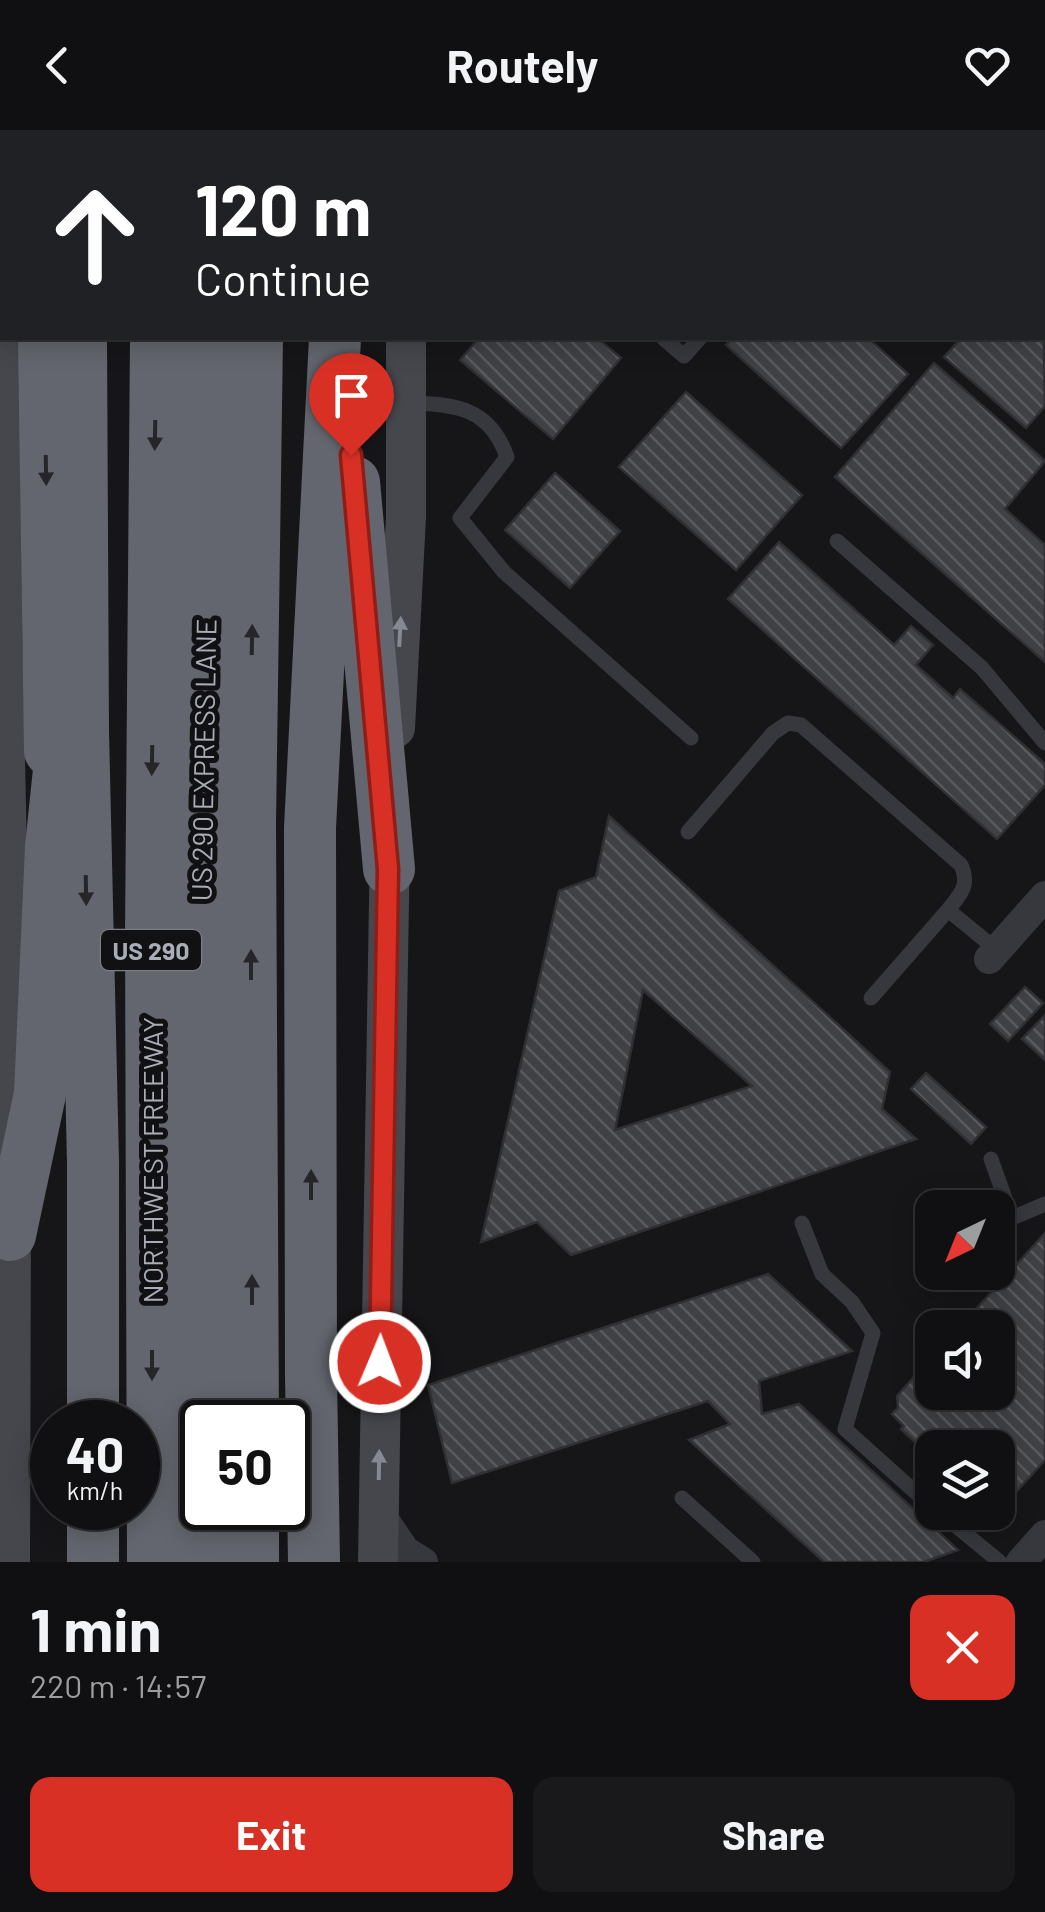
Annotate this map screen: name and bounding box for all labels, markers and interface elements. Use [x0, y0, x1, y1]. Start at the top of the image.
icon: back [30, 38, 85, 93]
text: Routely [447, 38, 598, 92]
icon: heart [960, 38, 1015, 93]
text: 120 m [195, 166, 371, 250]
icon: ahead [30, 170, 160, 300]
text: Continue [195, 251, 371, 305]
pin [309, 353, 394, 456]
icon: arrive [324, 368, 379, 423]
one-way arrow [147, 419, 163, 451]
one-way arrow [38, 454, 54, 486]
one-way arrow [392, 615, 408, 647]
street label: US 290 EXPRESS LANE [184, 618, 222, 902]
one-way arrow [245, 624, 261, 656]
one-way arrow [144, 744, 160, 776]
one-way arrow [79, 874, 95, 906]
road number: US 290 [101, 930, 201, 970]
one-way arrow [242, 949, 258, 981]
street label: NORTHWEST FREEWAY [135, 1017, 169, 1303]
one-way arrow [303, 1168, 319, 1200]
north arrow [915, 1190, 1015, 1290]
map controls [915, 1190, 1015, 1530]
one-way arrow [244, 1274, 260, 1306]
position arrow [328, 1310, 432, 1414]
button: sound [915, 1310, 1015, 1410]
one-way arrow [144, 1349, 160, 1381]
speed limit sign: 50 [180, 1400, 310, 1530]
text: 40 [66, 1423, 124, 1483]
button: layers [915, 1430, 1015, 1530]
one-way arrow [371, 1448, 387, 1480]
text: km/h [67, 1475, 123, 1505]
text: 1 min [30, 1592, 161, 1664]
button: close [910, 1595, 1015, 1700]
text: 220 m · 14:57 [30, 1666, 206, 1704]
button: Exit [30, 1777, 513, 1892]
button: Share [533, 1777, 1015, 1892]

